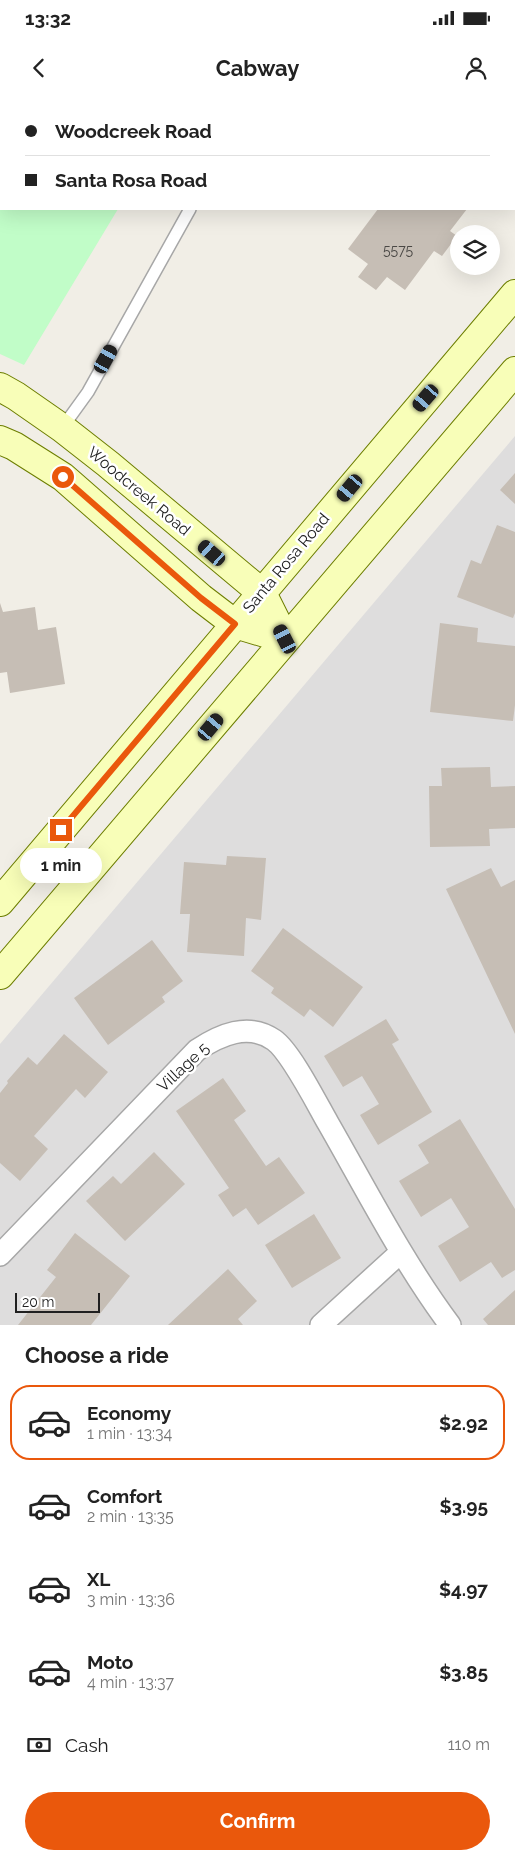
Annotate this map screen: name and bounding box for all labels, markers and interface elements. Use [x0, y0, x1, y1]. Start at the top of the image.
text: 13:32 [25, 7, 71, 29]
icon: back [25, 54, 53, 82]
icon: person [462, 54, 490, 82]
text: Cabway [216, 55, 299, 81]
text: Woodcreek Road [55, 120, 212, 142]
text: Santa Rosa Road [55, 169, 207, 191]
map controls [450, 225, 500, 275]
button: layers [450, 225, 500, 275]
house number: 5575 [383, 242, 413, 258]
car [92, 342, 119, 376]
car [410, 382, 441, 414]
street label: Woodcreek Road [84, 442, 194, 540]
route start [52, 466, 74, 488]
car [334, 472, 365, 504]
street label: Santa Rosa Road [239, 509, 333, 617]
car [195, 537, 228, 569]
car [271, 622, 298, 656]
car [195, 711, 226, 743]
route end [50, 819, 72, 841]
callout: 1 min [20, 848, 102, 882]
text: 1 min [41, 856, 81, 875]
street label: Village 5 [153, 1038, 213, 1096]
scale bar [15, 1290, 100, 1313]
text: 20 m [22, 1294, 54, 1310]
text: Choose a ride [25, 1342, 169, 1368]
icon: car [27, 1400, 72, 1445]
text: Economy [87, 1402, 171, 1424]
text: $2.92 [439, 1412, 488, 1434]
text: 1 min · 13:34 [87, 1424, 172, 1443]
icon: car [27, 1483, 72, 1528]
text: Comfort [87, 1485, 162, 1507]
text: $3.95 [439, 1495, 488, 1517]
text: 2 min · 13:35 [87, 1507, 174, 1526]
icon: car [27, 1566, 72, 1611]
text: XL [87, 1568, 110, 1590]
text: $4.97 [439, 1578, 488, 1600]
text: 3 min · 13:36 [87, 1590, 175, 1609]
icon: car [27, 1649, 72, 1694]
text: Moto [87, 1651, 133, 1673]
text: $3.85 [439, 1661, 488, 1683]
text: 4 min · 13:37 [87, 1673, 174, 1692]
icon: cash [25, 1731, 53, 1759]
text: Cash [65, 1734, 109, 1756]
text: 110 m [448, 1735, 490, 1754]
button: Confirm [25, 1792, 490, 1850]

